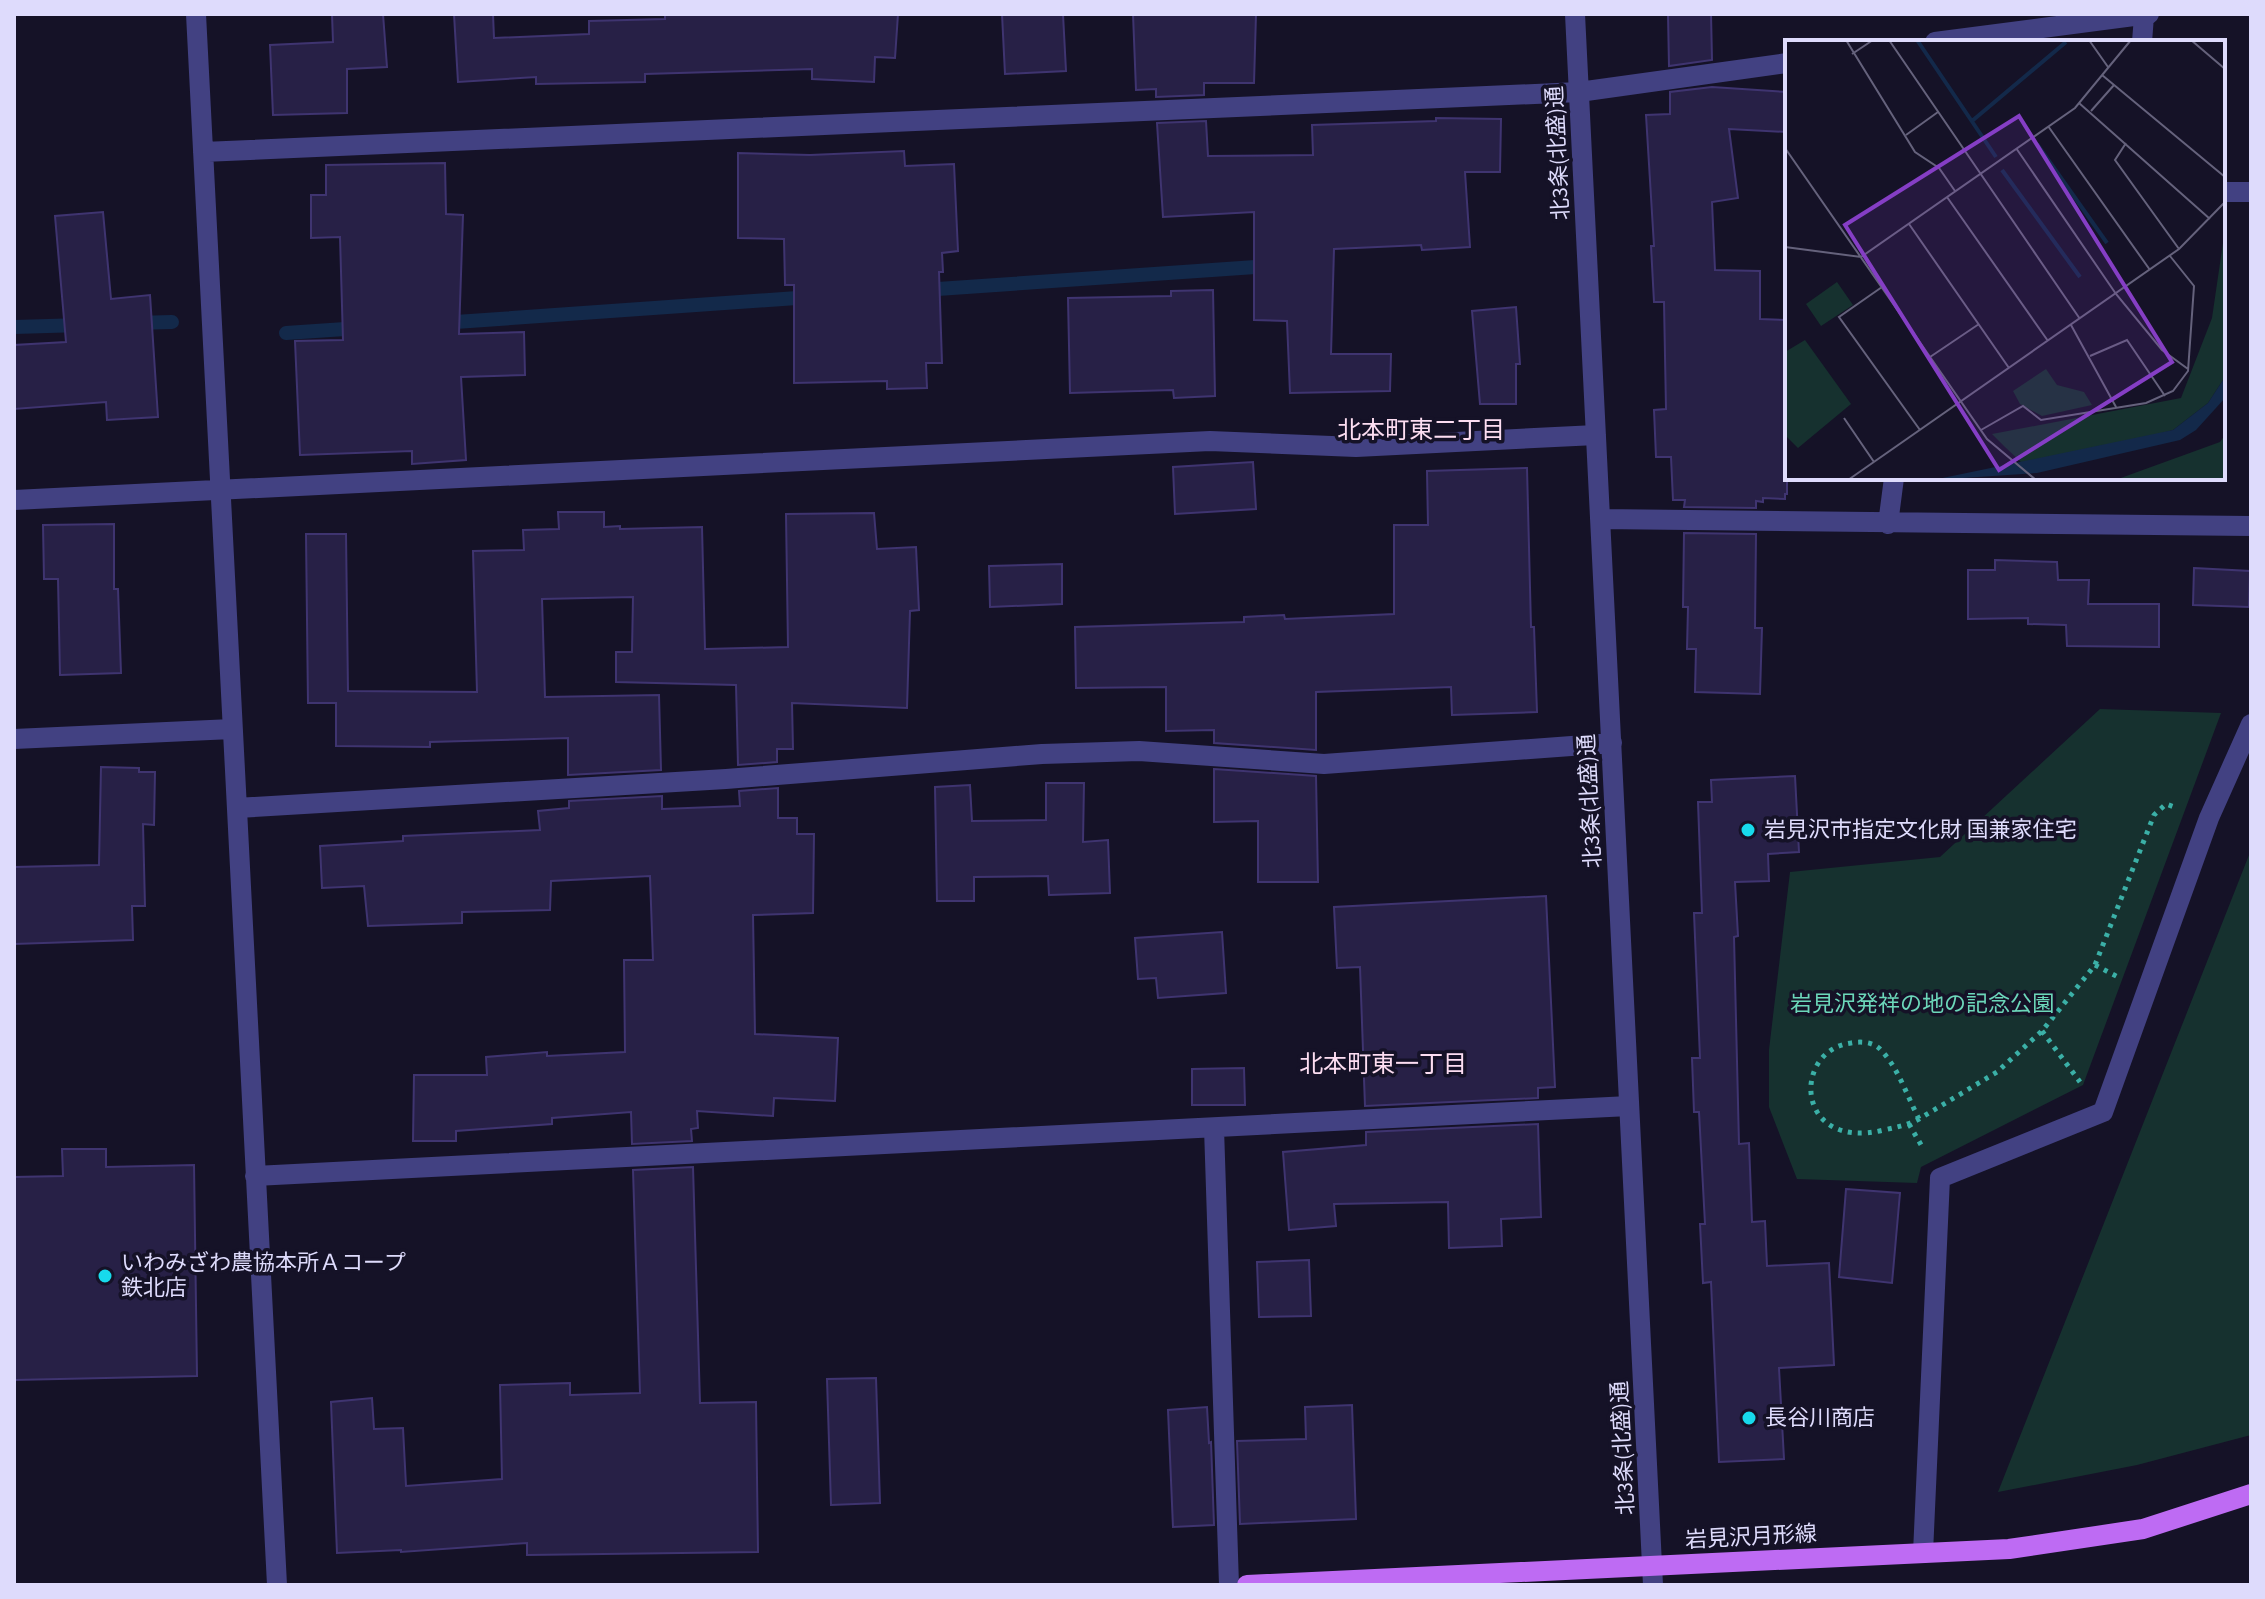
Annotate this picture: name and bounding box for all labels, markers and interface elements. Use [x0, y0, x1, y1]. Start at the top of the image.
inset map [1785, 40, 2225, 480]
street label: 北3条(北盛)通 [1539, 85, 1577, 221]
district label: 北本町東二丁目 [1337, 413, 1505, 448]
street label: 北3条(北盛)通 [1571, 733, 1609, 869]
place label: 岩見沢市指定文化財 国兼家住宅 [1764, 814, 2076, 846]
marker: 岩見沢市指定文化財 国兼家住宅 [1739, 821, 1757, 839]
park label: 岩見沢発祥の地の記念公園 [1790, 988, 2054, 1020]
district label: 北本町東一丁目 [1299, 1047, 1467, 1082]
place label: いわみざわ農協本所Ａコープ 鉄北店 [121, 1247, 406, 1304]
marker: いわみざわ農協本所Ａコープ 鉄北店 [96, 1267, 114, 1285]
street label: 北3条(北盛)通 [1604, 1380, 1642, 1516]
place label: 長谷川商店 [1765, 1402, 1875, 1434]
marker: 長谷川商店 [1740, 1409, 1758, 1427]
street label: 岩見沢月形線 [1684, 1518, 1818, 1556]

